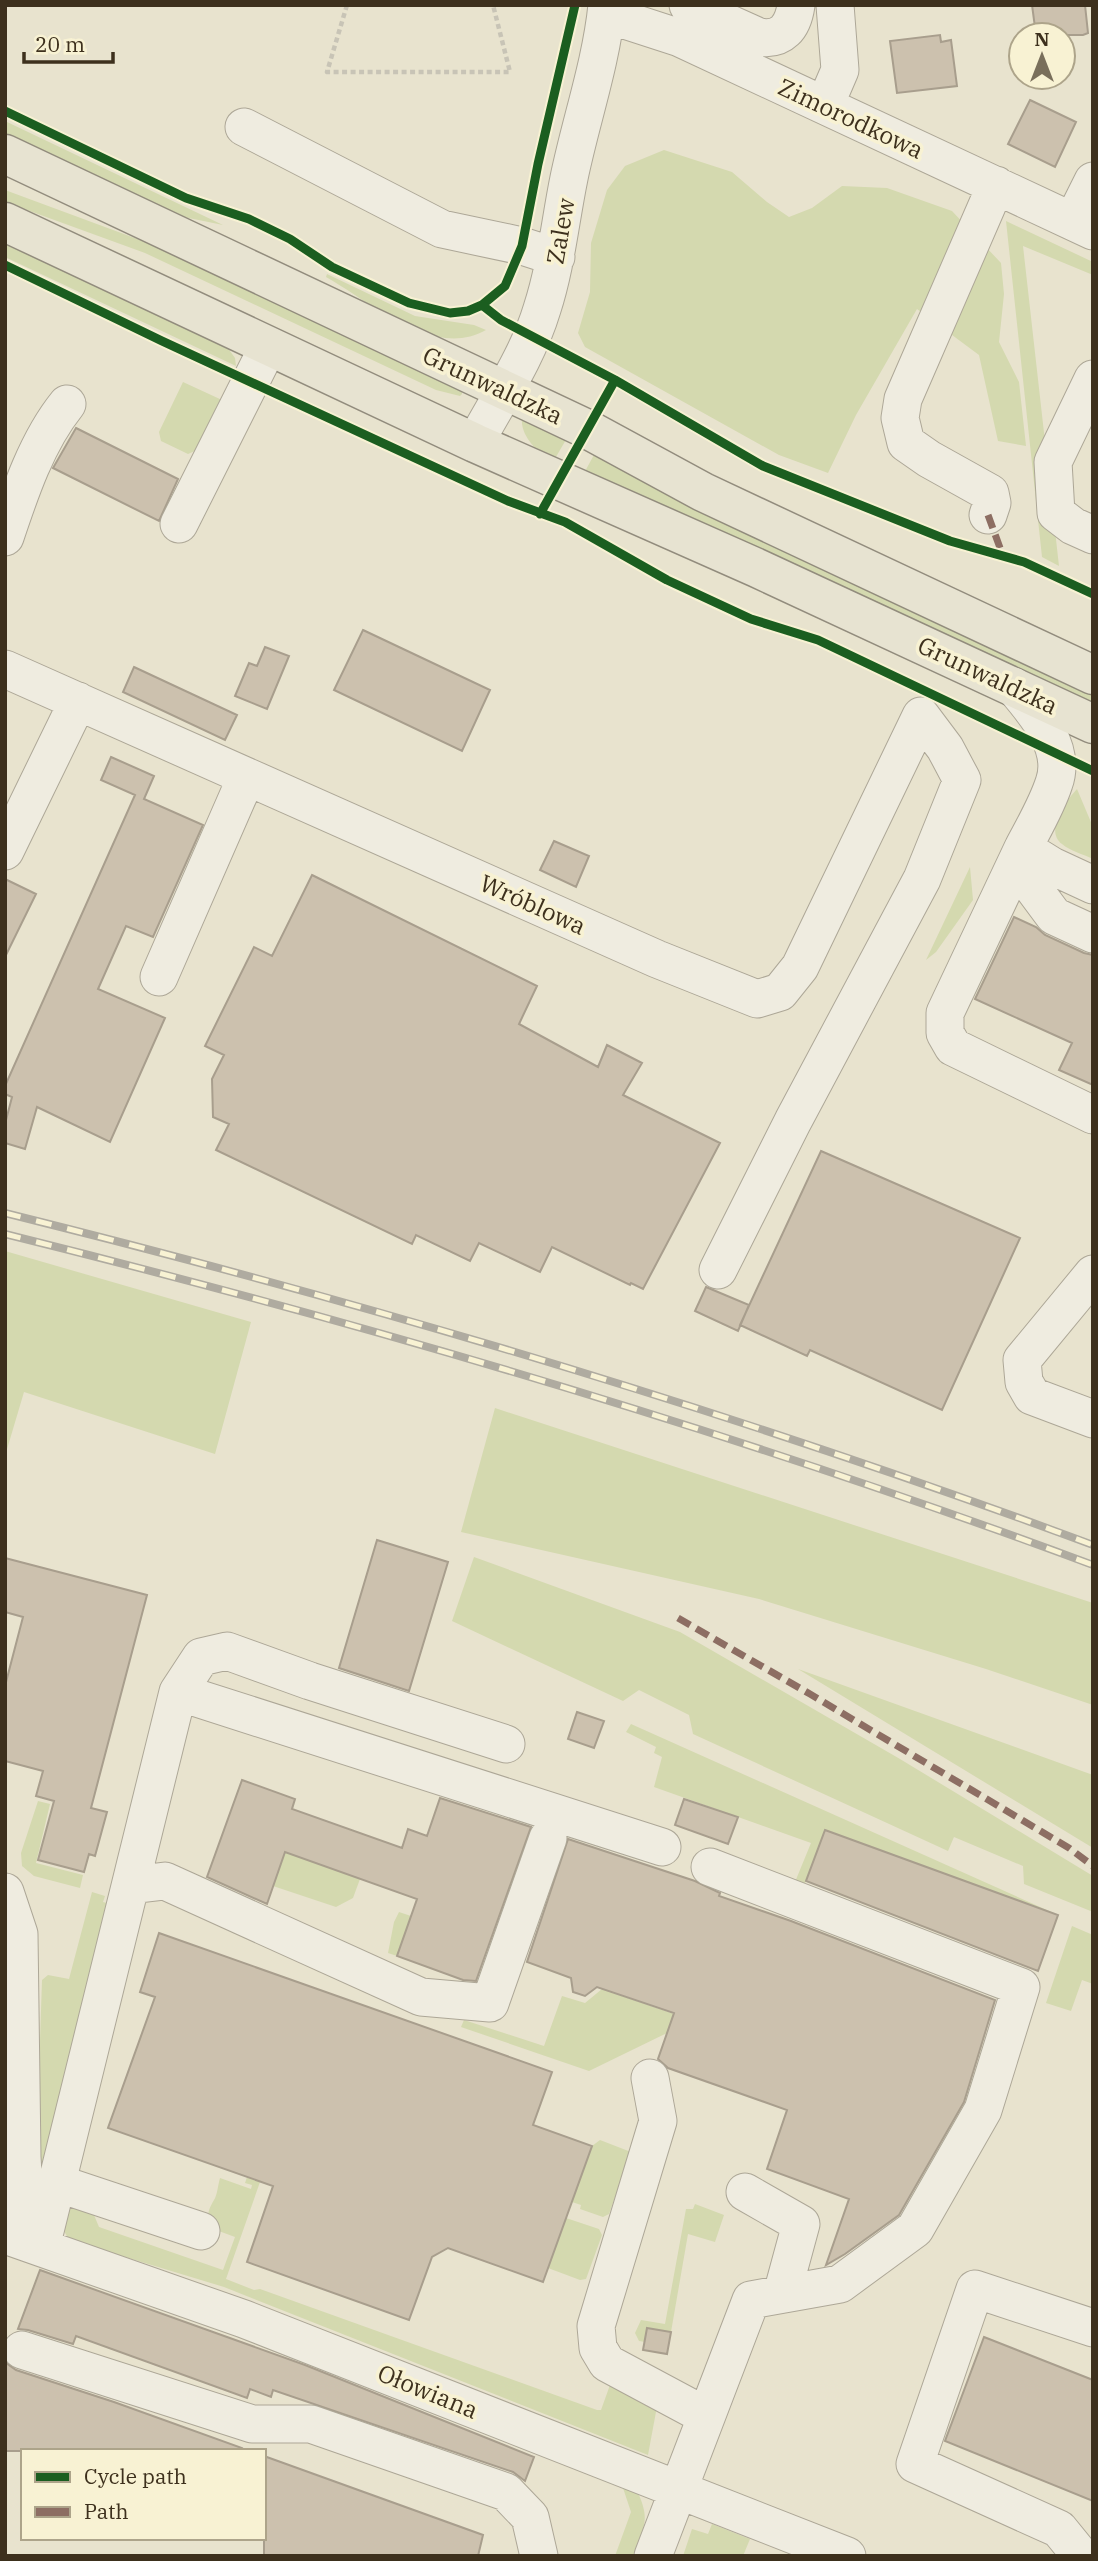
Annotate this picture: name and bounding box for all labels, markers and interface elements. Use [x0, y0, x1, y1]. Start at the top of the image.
scale bar [24, 21, 114, 65]
north arrow [1007, 21, 1077, 91]
text: N [1034, 27, 1050, 51]
text: 20 m [35, 30, 85, 58]
street label: Zimorodkowa [773, 70, 929, 166]
street label: Zalew [538, 195, 582, 267]
street label: Grunwaldzka [418, 339, 568, 431]
street label: Grunwaldzka [913, 629, 1063, 721]
street label: Wróblowa [475, 866, 591, 942]
street label: Ołowiana [373, 2356, 483, 2426]
legend [21, 2449, 266, 2540]
text: Cycle path [84, 2462, 187, 2490]
text: Path [84, 2497, 129, 2525]

